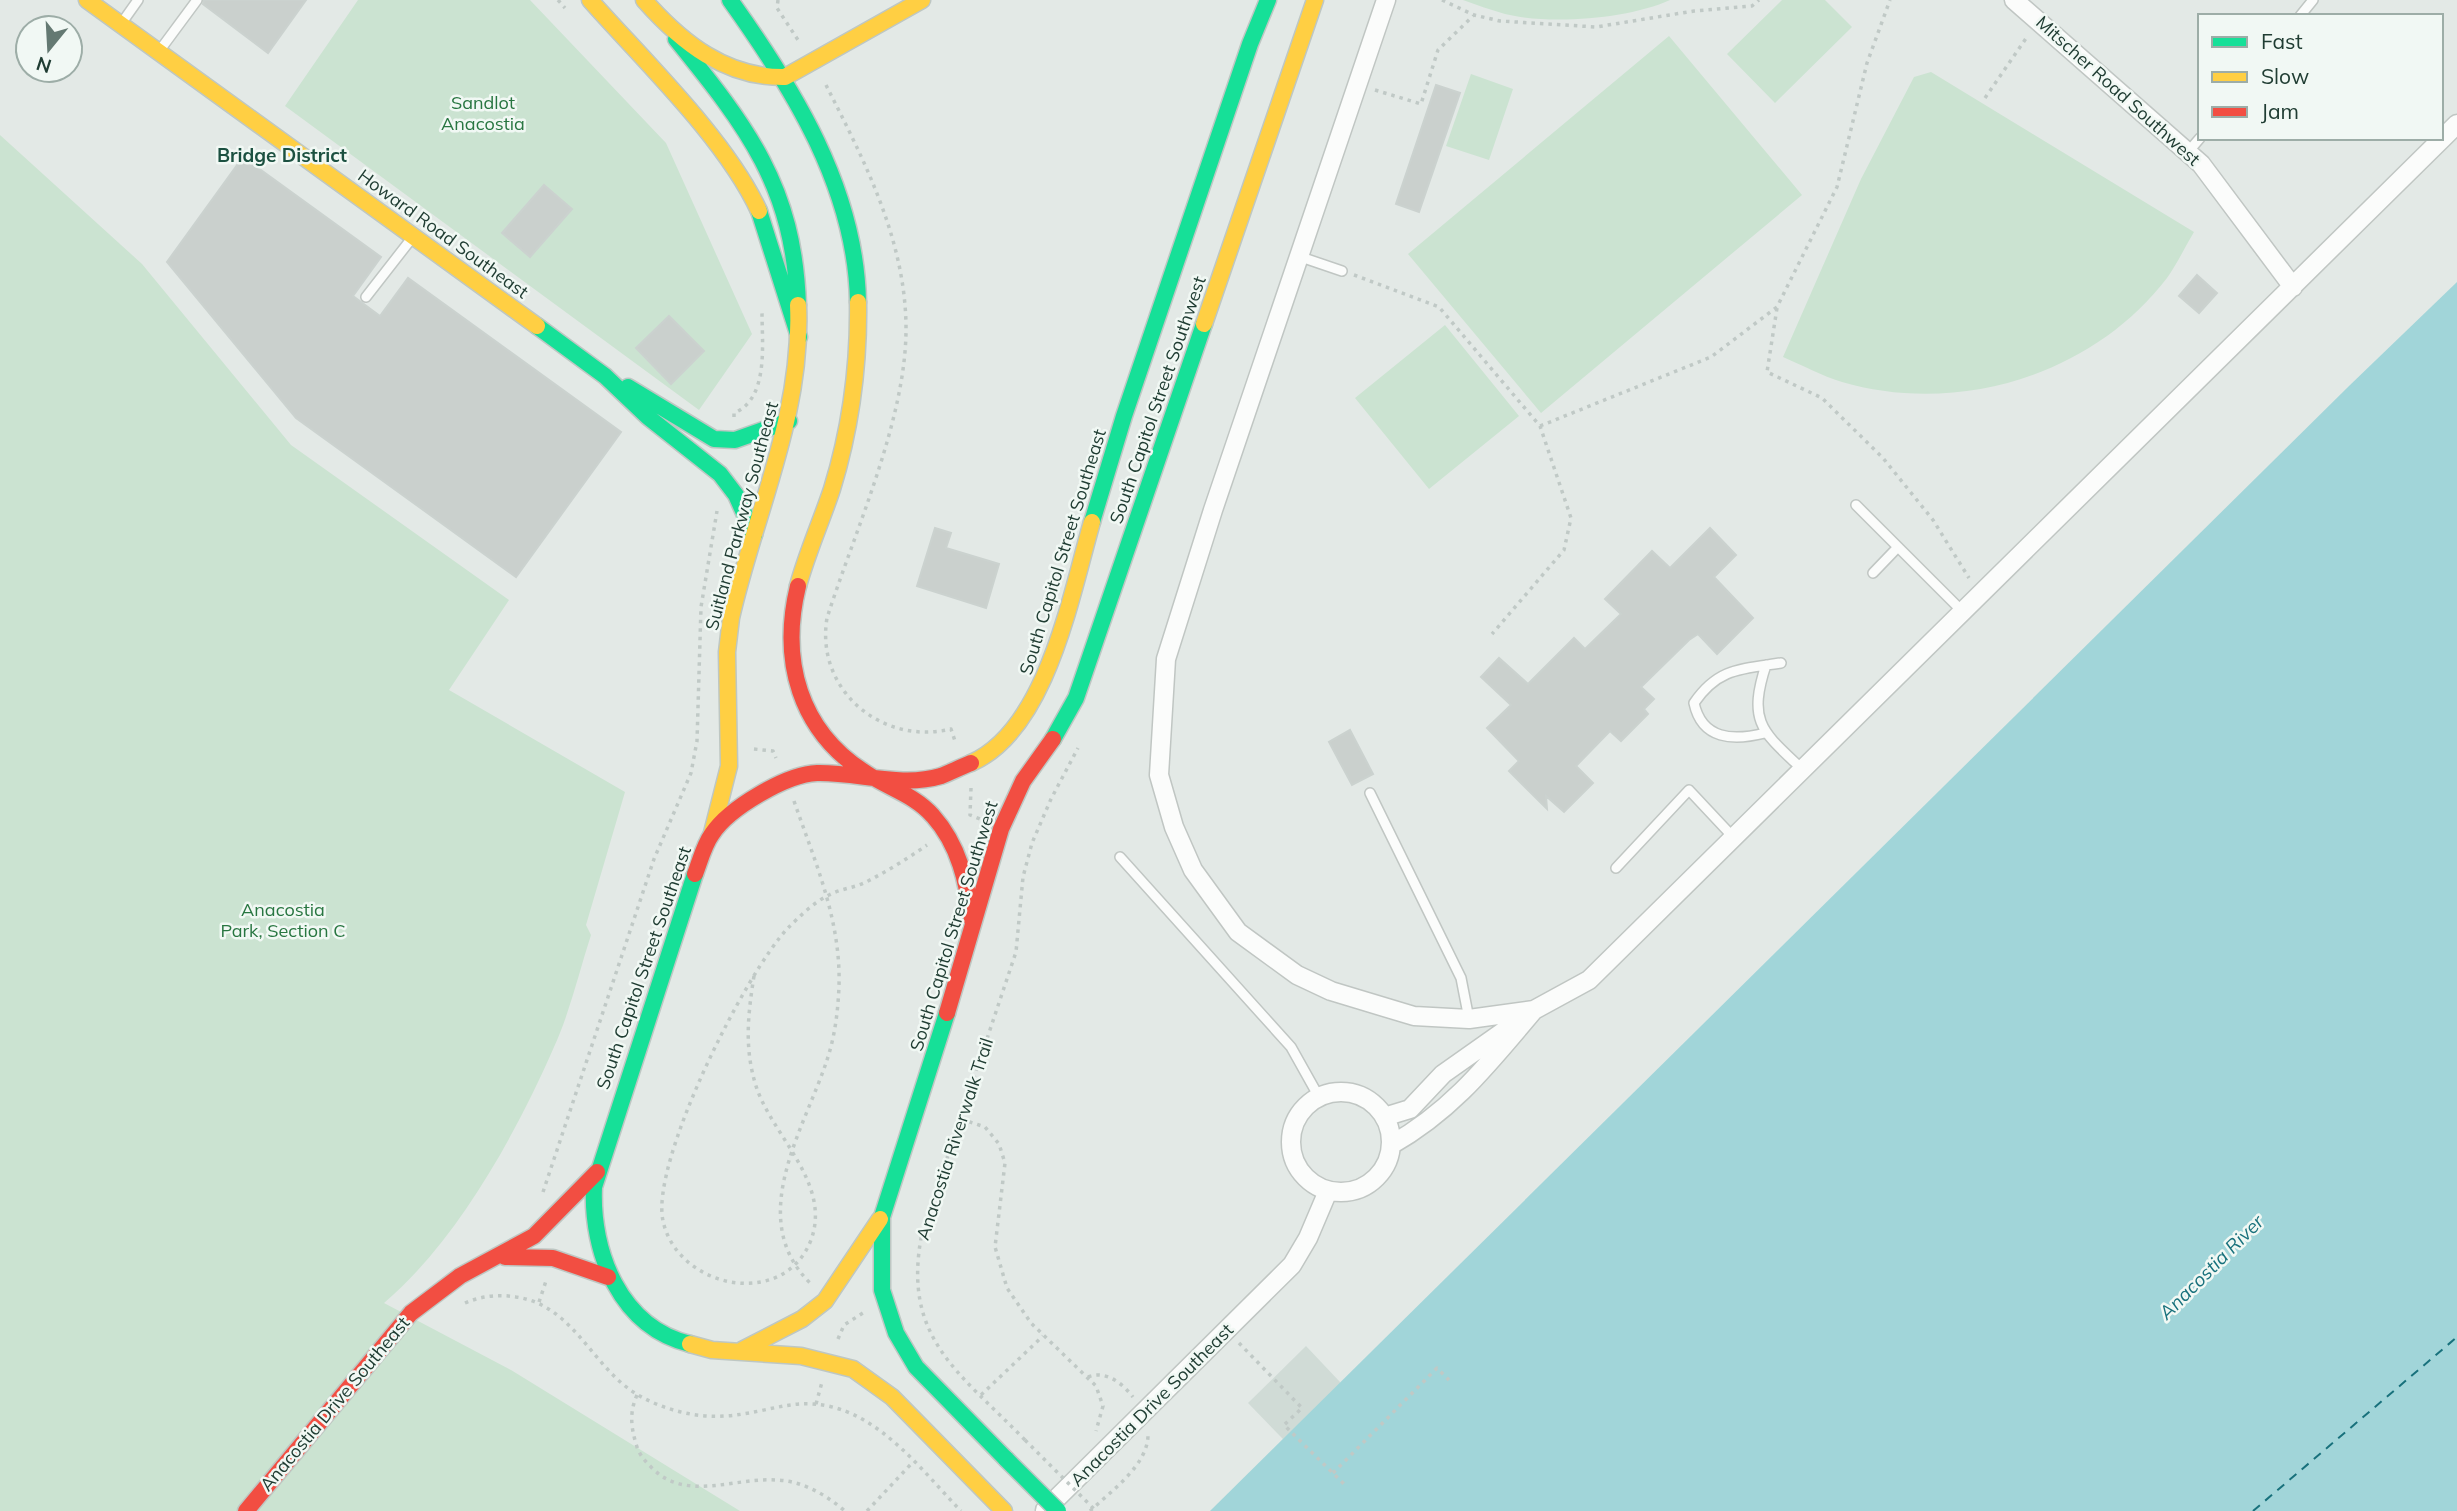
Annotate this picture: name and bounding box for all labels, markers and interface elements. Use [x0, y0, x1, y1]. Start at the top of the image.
street label: Mitscher Road Southwest [2031, 11, 2205, 171]
north arrow [14, 14, 84, 84]
legend [2198, 14, 2443, 140]
text: Fast [2261, 28, 2303, 54]
text: N [33, 52, 54, 79]
text: Slow [2261, 63, 2309, 89]
park label: Sandlot Anacostia [441, 91, 525, 135]
text: Jam [2261, 98, 2299, 124]
district label: Bridge District [217, 143, 347, 167]
street label: Howard Road Southeast [353, 164, 533, 303]
street label: South Capitol Street Southwest [1104, 273, 1211, 527]
street label: Suitland Parkway Southeast [700, 399, 783, 633]
street label: South Capitol Street Southeast [1014, 426, 1111, 677]
street label: South Capitol Street Southwest [904, 798, 1003, 1054]
street label: South Capitol Street Southeast [591, 843, 696, 1092]
park label: Anacostia Park, Section C [220, 898, 346, 942]
street label: Anacostia Riverwalk Trail [911, 1035, 998, 1243]
water label: Anacostia River [2153, 1209, 2269, 1325]
street label: Anacostia Drive Southeast [255, 1312, 414, 1496]
street label: Anacostia Drive Southeast [1065, 1318, 1238, 1491]

